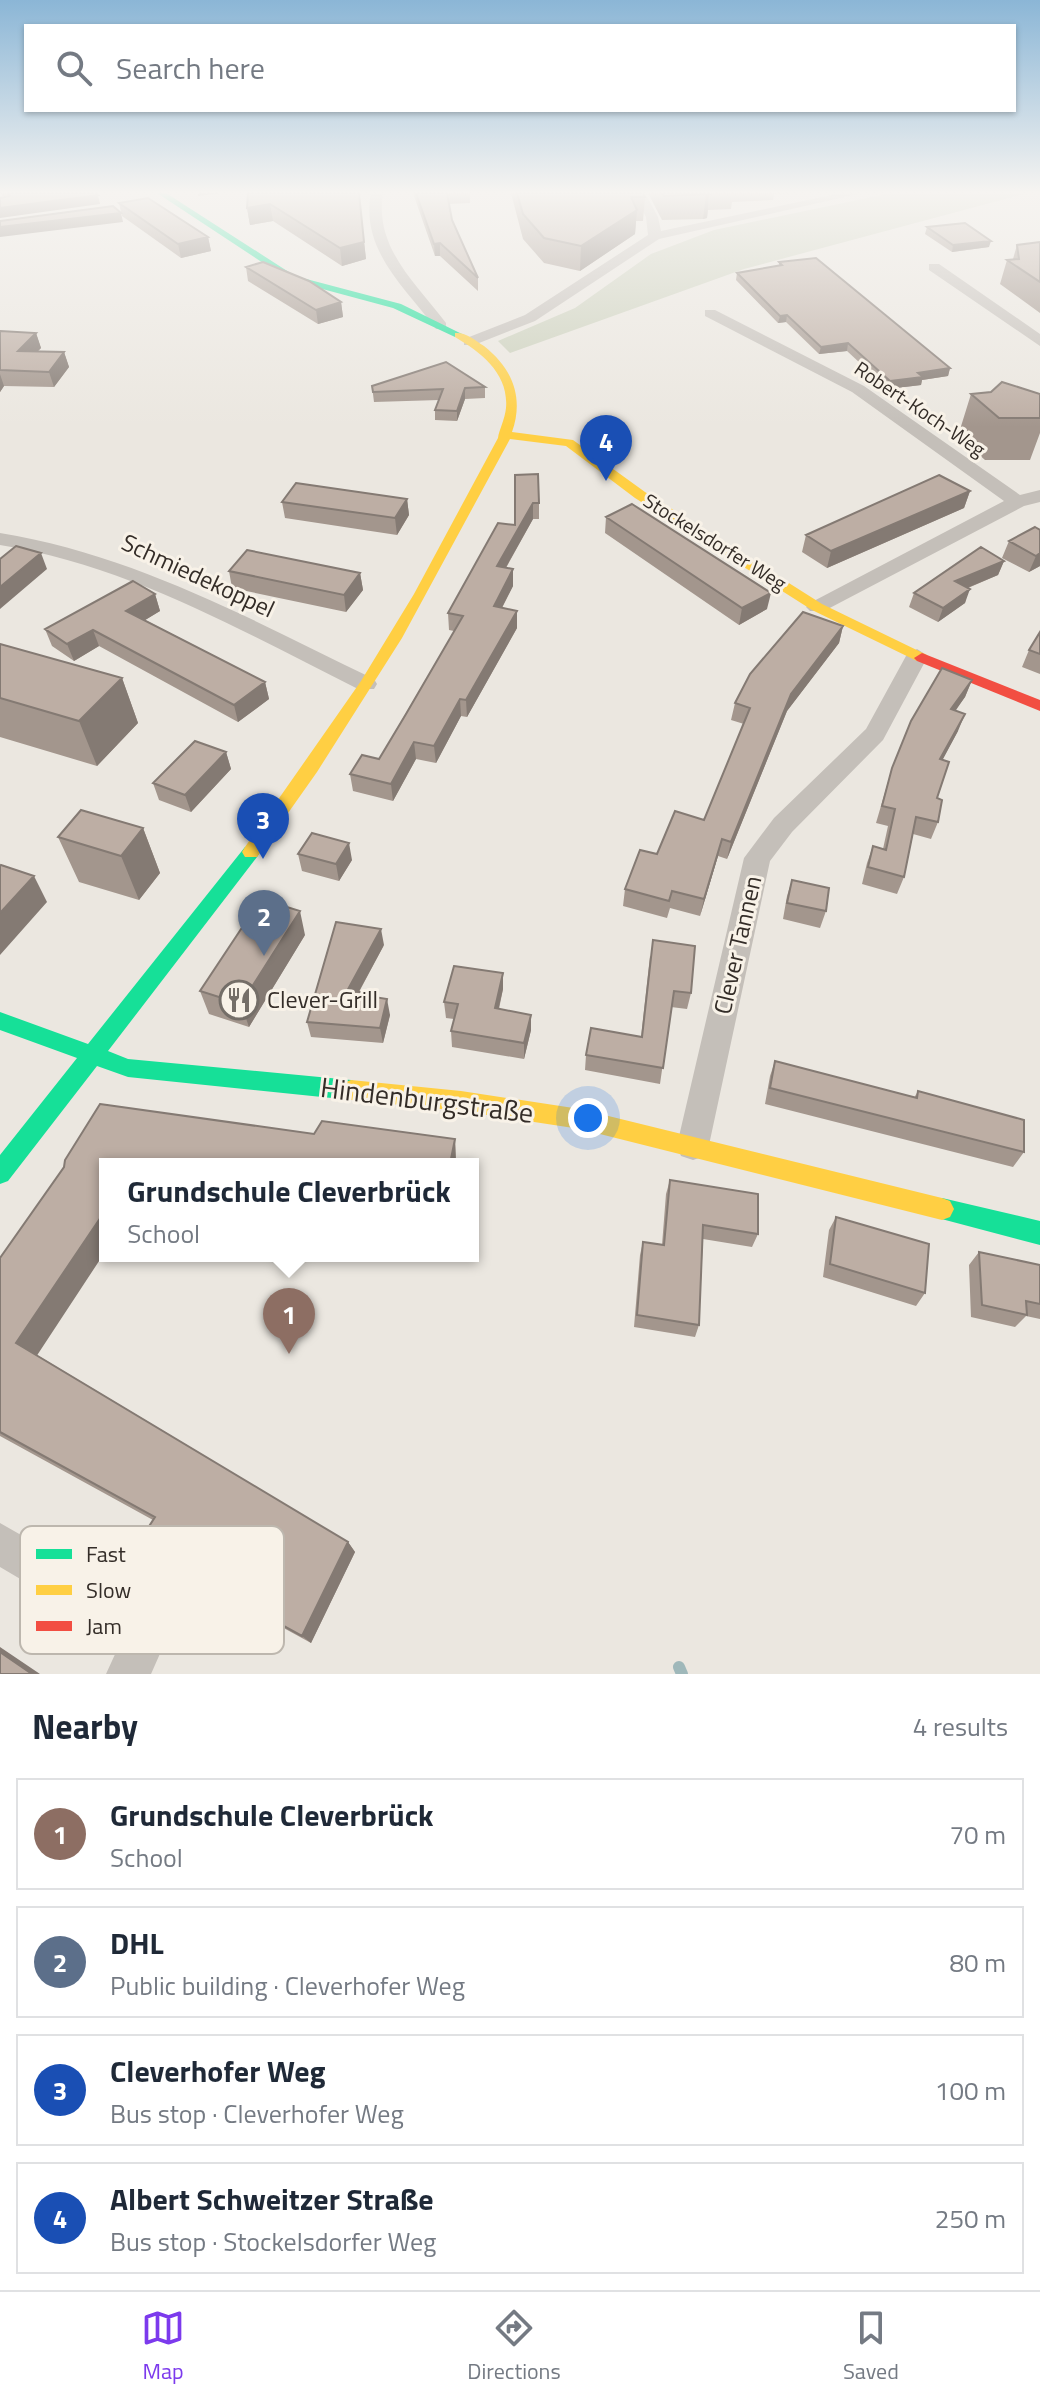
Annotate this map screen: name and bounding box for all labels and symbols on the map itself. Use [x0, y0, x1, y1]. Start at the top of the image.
street label: Robert-Koch-Weg [848, 353, 992, 464]
pin: 4 [580, 415, 632, 481]
street label: Stockelsdorfer Weg [638, 485, 793, 598]
street label: Schmiedekoppel [116, 524, 281, 626]
pin: 3 [237, 793, 289, 859]
street label: Clever Tannen [704, 872, 770, 1017]
pin: 2 [238, 890, 290, 956]
restaurant icon: Clever-Grill [218, 979, 260, 1021]
place label: Clever-Grill [267, 981, 378, 1017]
street label: Hindenburgstraße [318, 1065, 536, 1134]
your location [568, 1098, 608, 1138]
pin: 1 [263, 1288, 315, 1354]
legend [20, 1526, 284, 1654]
text: Fast [86, 1537, 126, 1571]
text: Slow [86, 1573, 132, 1607]
text: Jam [86, 1609, 122, 1643]

